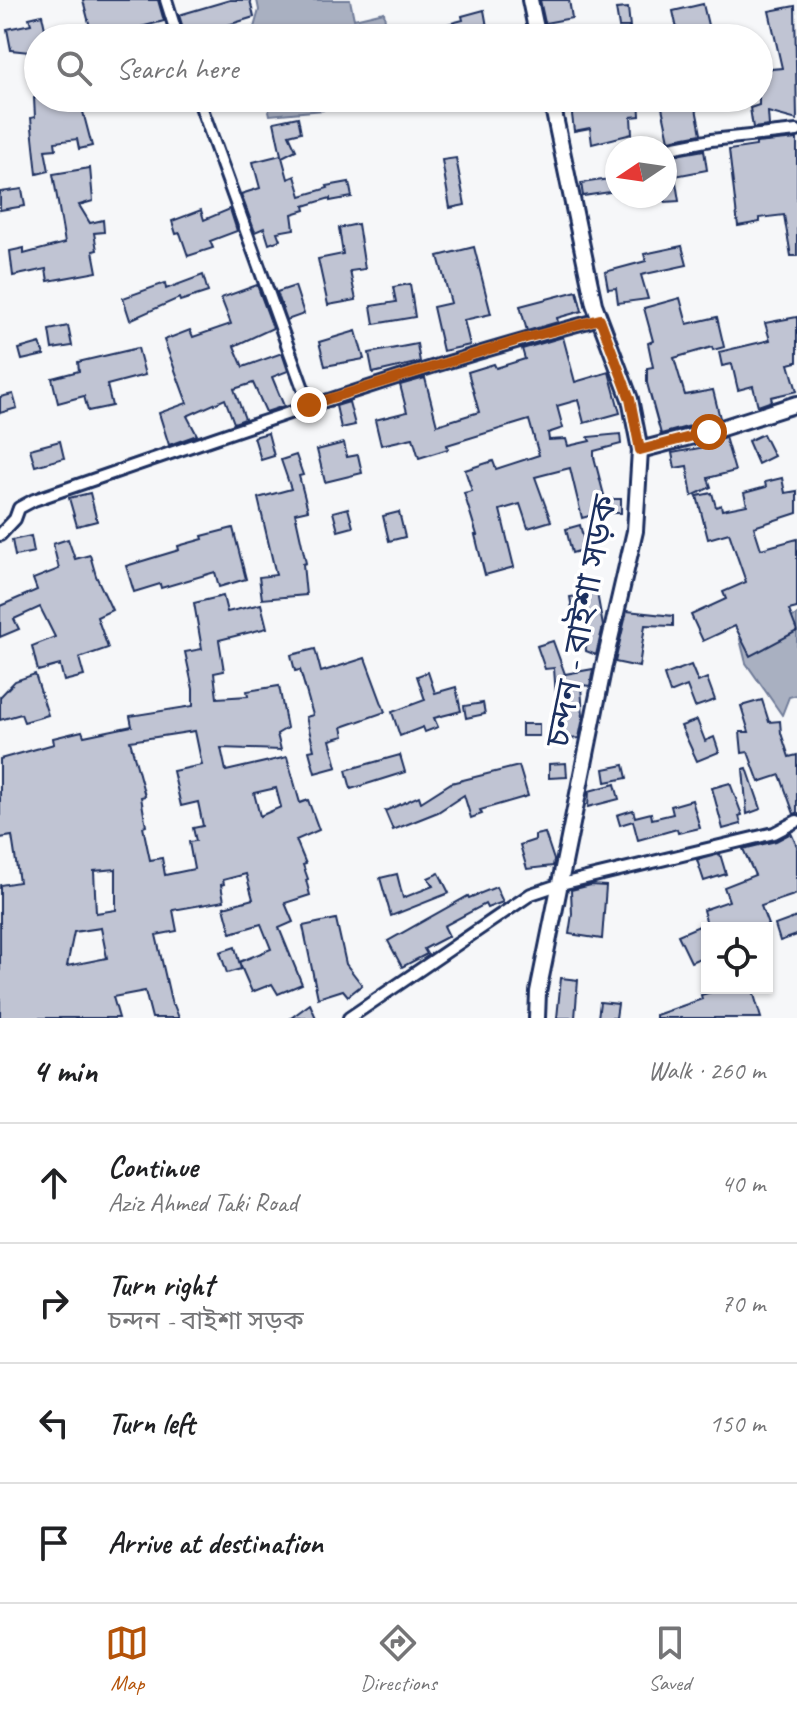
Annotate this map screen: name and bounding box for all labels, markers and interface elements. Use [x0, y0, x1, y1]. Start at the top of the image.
search box [24, 24, 773, 112]
icon: search [52, 46, 96, 90]
text: Search here [116, 49, 238, 87]
north arrow [605, 136, 677, 208]
route end [291, 387, 327, 423]
route start [691, 414, 727, 450]
street label: চন্দন - বাইশা সড়ক [535, 491, 627, 752]
map controls [701, 922, 773, 994]
button: locate [701, 922, 773, 994]
text: 4 min [32, 1049, 97, 1092]
text: Walk · 260 m [648, 1054, 765, 1087]
text: Continue [108, 1148, 198, 1186]
icon: ahead [32, 1161, 76, 1205]
text: 40 m [721, 1167, 765, 1200]
text: Aziz Ahmed Taki Road [108, 1186, 297, 1219]
text: Turn right [108, 1266, 213, 1304]
icon: right [32, 1281, 76, 1325]
text: 70 m [721, 1287, 765, 1320]
text: চন্দন - বাইশা সড়ক [108, 1304, 304, 1337]
icon: left [32, 1401, 76, 1445]
text: Turn left [108, 1404, 195, 1442]
text: 150 m [709, 1407, 765, 1440]
icon: arrive [32, 1521, 76, 1565]
text: Arrive at destination [108, 1524, 323, 1562]
tab: Map [105, 1621, 149, 1697]
tab: Directions [360, 1621, 437, 1697]
tab: Saved [648, 1621, 692, 1697]

